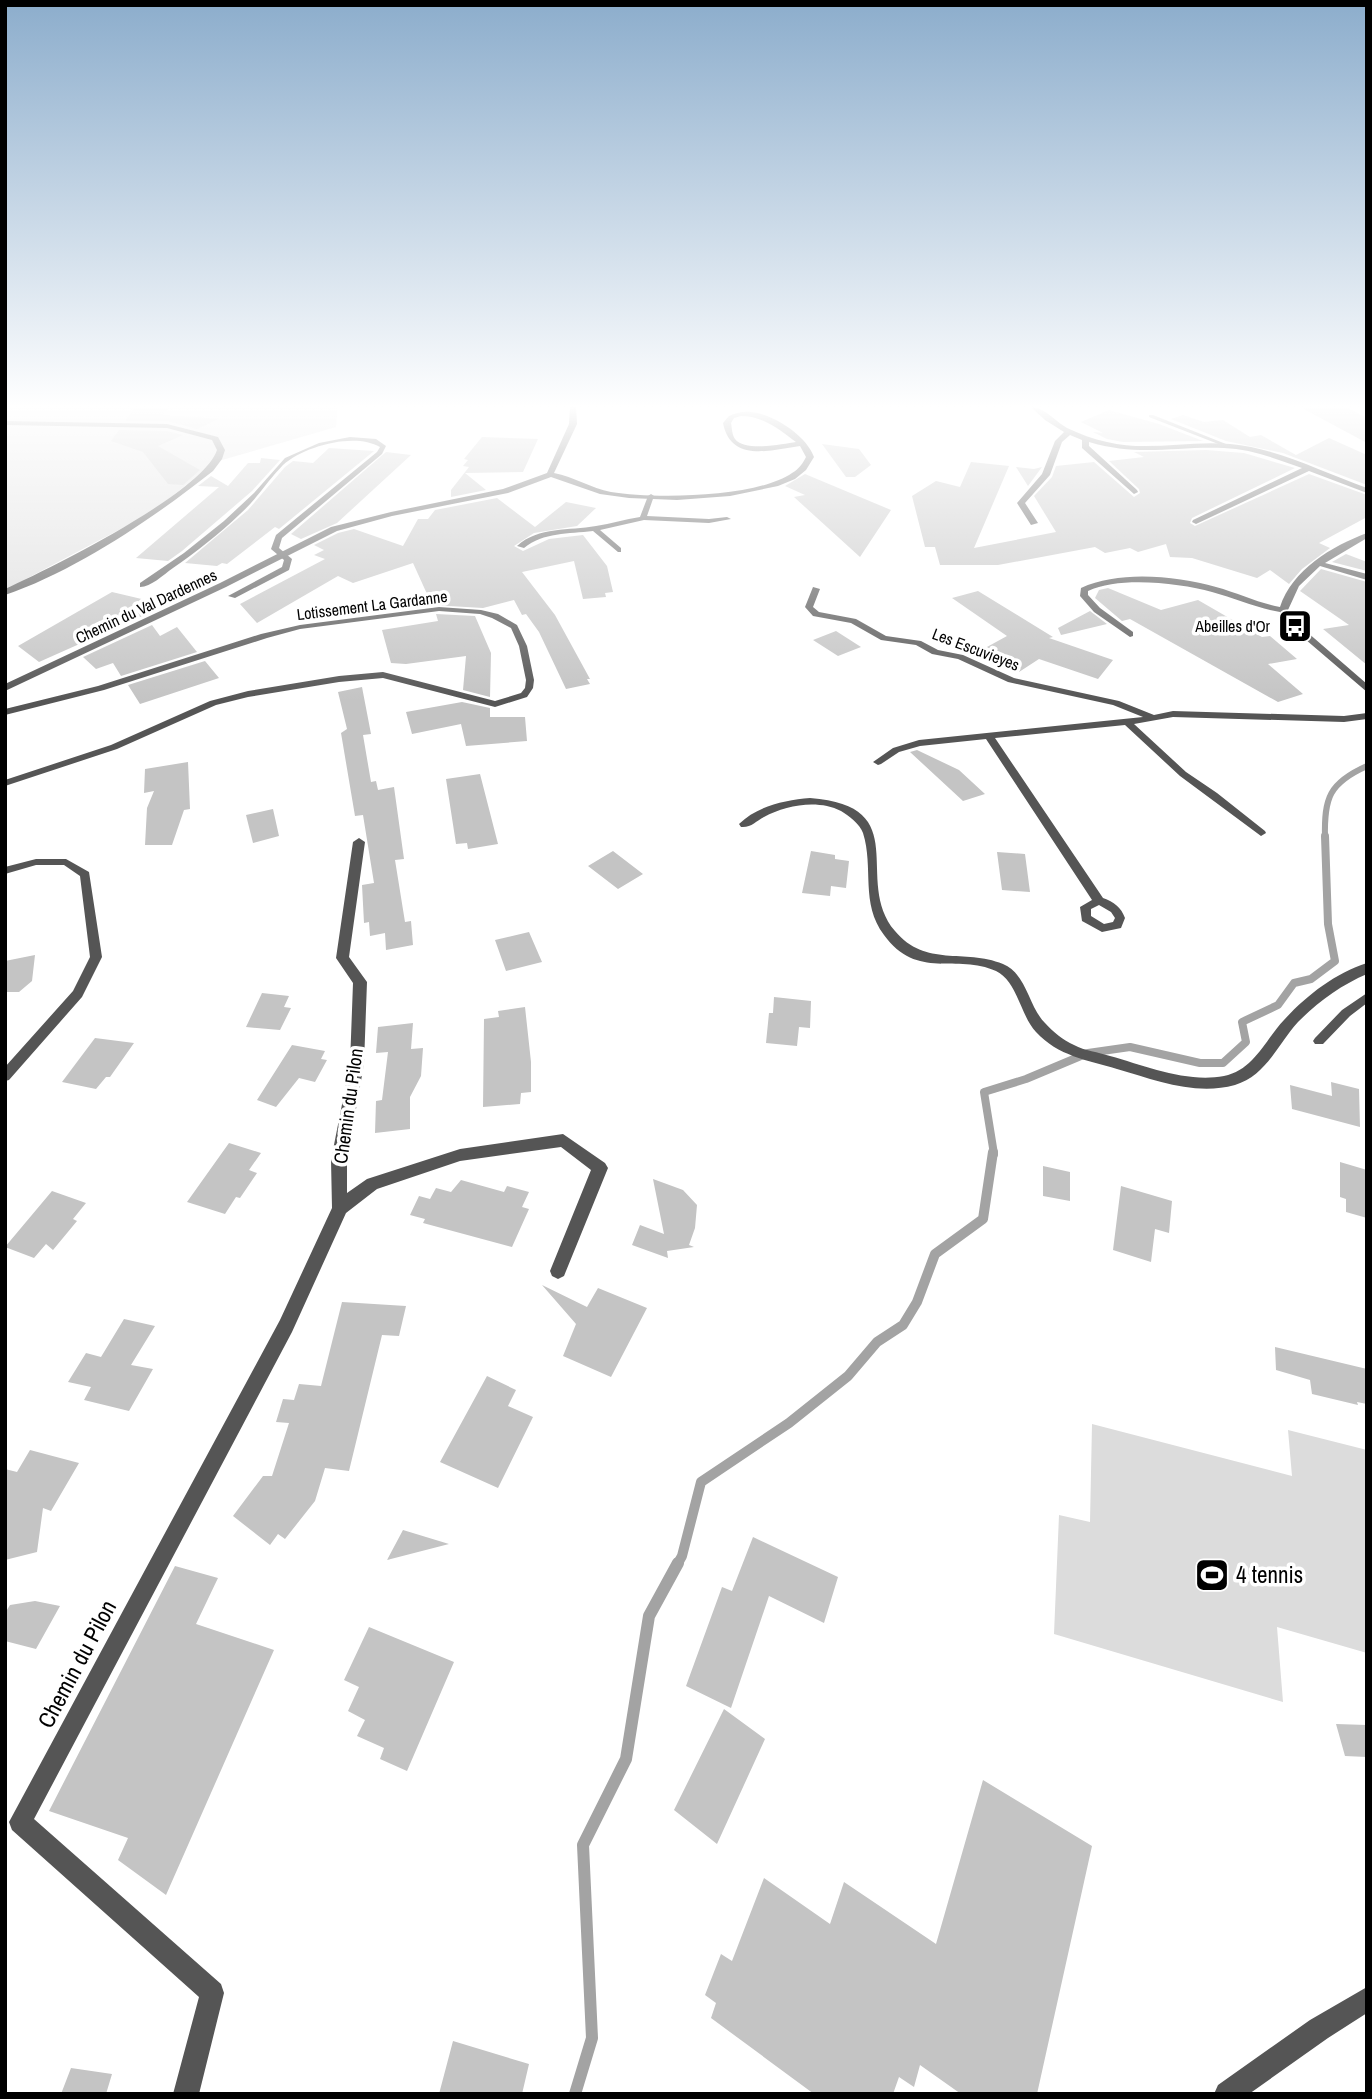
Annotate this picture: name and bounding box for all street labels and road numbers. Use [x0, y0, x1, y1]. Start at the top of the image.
street label: Chemin du Val Dardennes [72, 564, 220, 648]
street label: Lotissement La Gardanne [295, 585, 449, 625]
street label: Les Escuvieyes [929, 622, 1023, 676]
street label: Chemin du Pilon [327, 1047, 369, 1165]
street label: Chemin du Pilon [30, 1594, 123, 1733]

